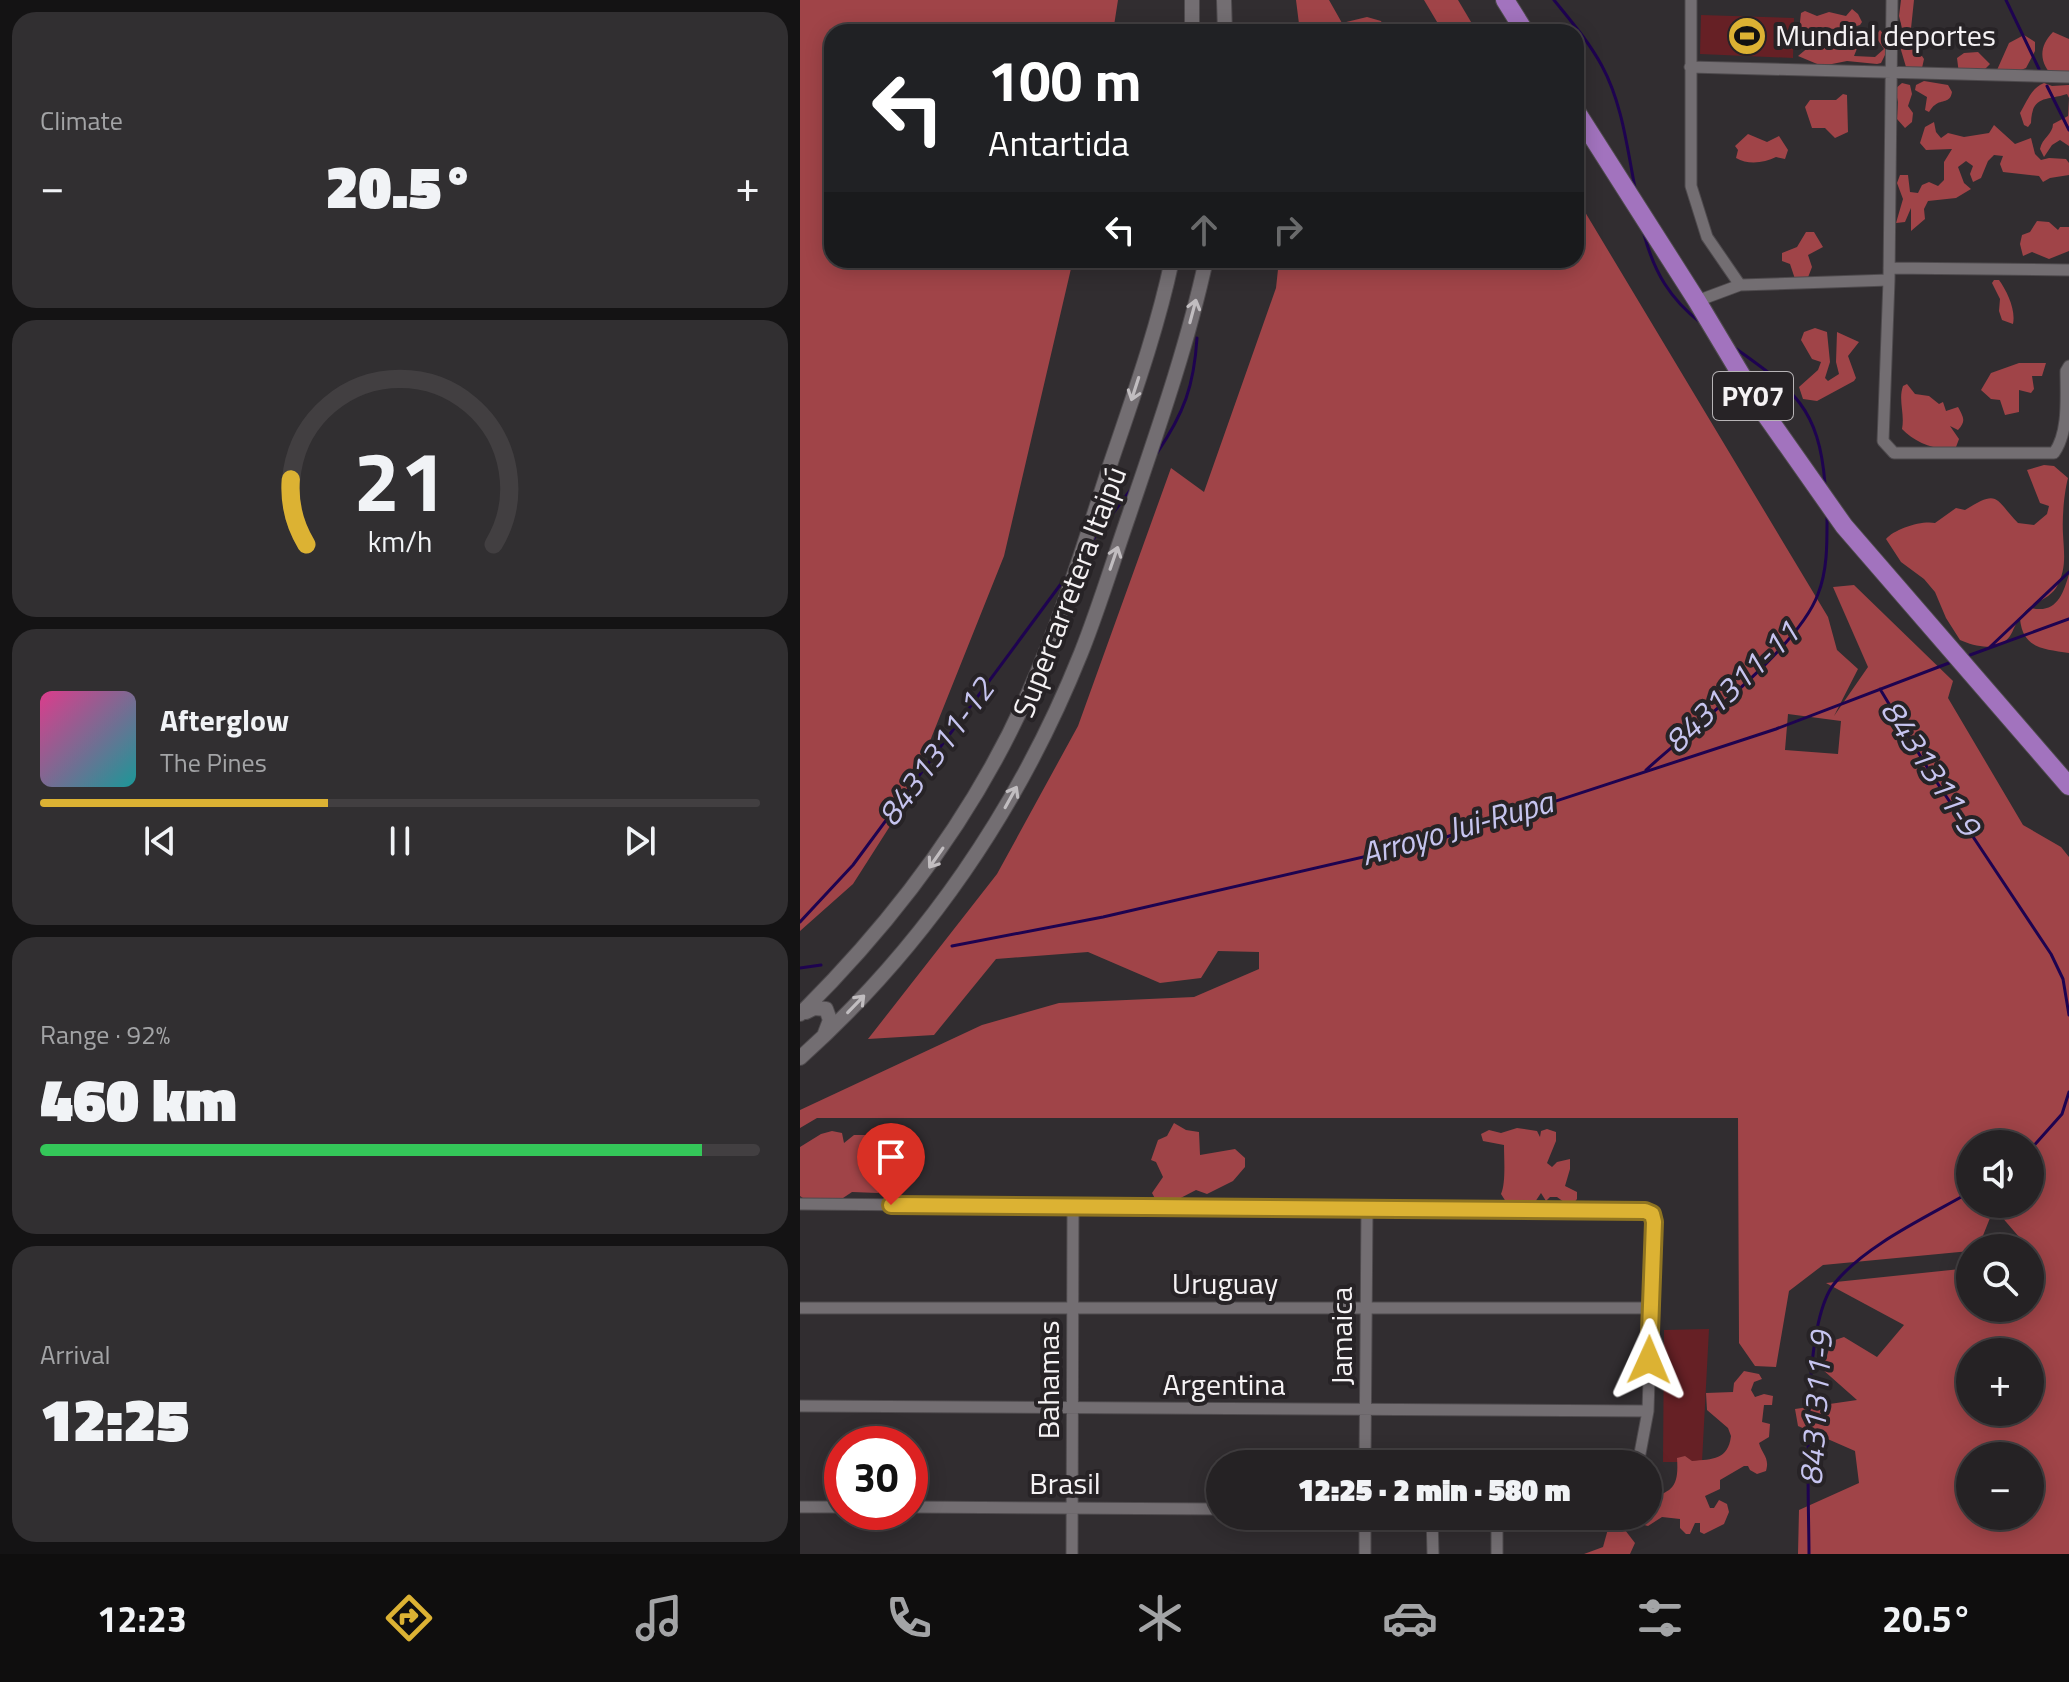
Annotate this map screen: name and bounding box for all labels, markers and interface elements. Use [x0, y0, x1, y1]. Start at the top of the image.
place label: Mundial deportes [1775, 12, 1996, 58]
sports icon: Mundial deportes [1726, 15, 1768, 57]
text: 100 m [988, 38, 1141, 123]
icon: left [856, 56, 960, 160]
text: Climate [40, 101, 123, 140]
text: Antartida [988, 115, 1129, 170]
text: 20.5° [326, 140, 474, 231]
text: − [40, 152, 65, 219]
text: + [735, 152, 760, 219]
icon: left [1098, 208, 1142, 252]
icon: ahead [1182, 208, 1226, 252]
icon: right [1266, 208, 1310, 252]
one-way arrow [1186, 298, 1201, 324]
road number: PY07 [1713, 372, 1793, 420]
one-way arrow [1127, 376, 1142, 401]
text: 21 [353, 416, 447, 542]
street label: Supercarretera Itaipú [1000, 459, 1138, 724]
text: km/h [368, 520, 432, 563]
one-way arrow [1107, 546, 1122, 571]
water label: 8431311-11 [1653, 609, 1810, 763]
water label: 8431311-12 [865, 666, 1006, 835]
water label: 8431311-9 [1870, 690, 1995, 847]
text: Afterglow [160, 697, 289, 743]
text: The Pines [160, 743, 267, 782]
water label: Arroyo Jui-Rupa [1355, 776, 1560, 877]
one-way arrow [1004, 785, 1020, 809]
icon: previous [138, 819, 182, 863]
icon: pause [378, 819, 422, 863]
icon: next [618, 819, 662, 863]
one-way arrow [928, 847, 945, 868]
one-way arrow [846, 994, 865, 1014]
text: Range · 92% [40, 1015, 170, 1054]
text: 460 km [40, 1053, 237, 1144]
pin [857, 1123, 925, 1205]
map controls [1956, 1130, 2044, 1530]
button: sound [1956, 1130, 2044, 1218]
icon: arrive [869, 1135, 913, 1179]
button: search [1956, 1234, 2044, 1322]
street label: Uruguay [1172, 1260, 1278, 1306]
street label: Jamaica [1318, 1287, 1364, 1385]
position arrow [1607, 1318, 1691, 1402]
street label: Bahamas [1025, 1321, 1071, 1439]
water label: 8431311-9 [1786, 1327, 1844, 1486]
text: Arrival [40, 1335, 111, 1374]
button: + [1956, 1338, 2044, 1426]
street label: Argentina [1163, 1361, 1285, 1407]
text: 12:25 [40, 1373, 189, 1464]
speed limit sign: 30 [824, 1426, 928, 1530]
button: − [1956, 1442, 2044, 1530]
street label: Brasil [1029, 1460, 1101, 1506]
text: 12:25 · 2 min · 580 m [1298, 1467, 1570, 1513]
icon: directions [381, 1590, 437, 1646]
icon: music [631, 1590, 687, 1646]
icon: phone [881, 1590, 937, 1646]
icon: climate [1132, 1590, 1188, 1646]
icon: car [1382, 1590, 1438, 1646]
icon: filters [1632, 1590, 1688, 1646]
text: 12:23 [97, 1591, 187, 1646]
text: 20.5° [1882, 1591, 1972, 1646]

